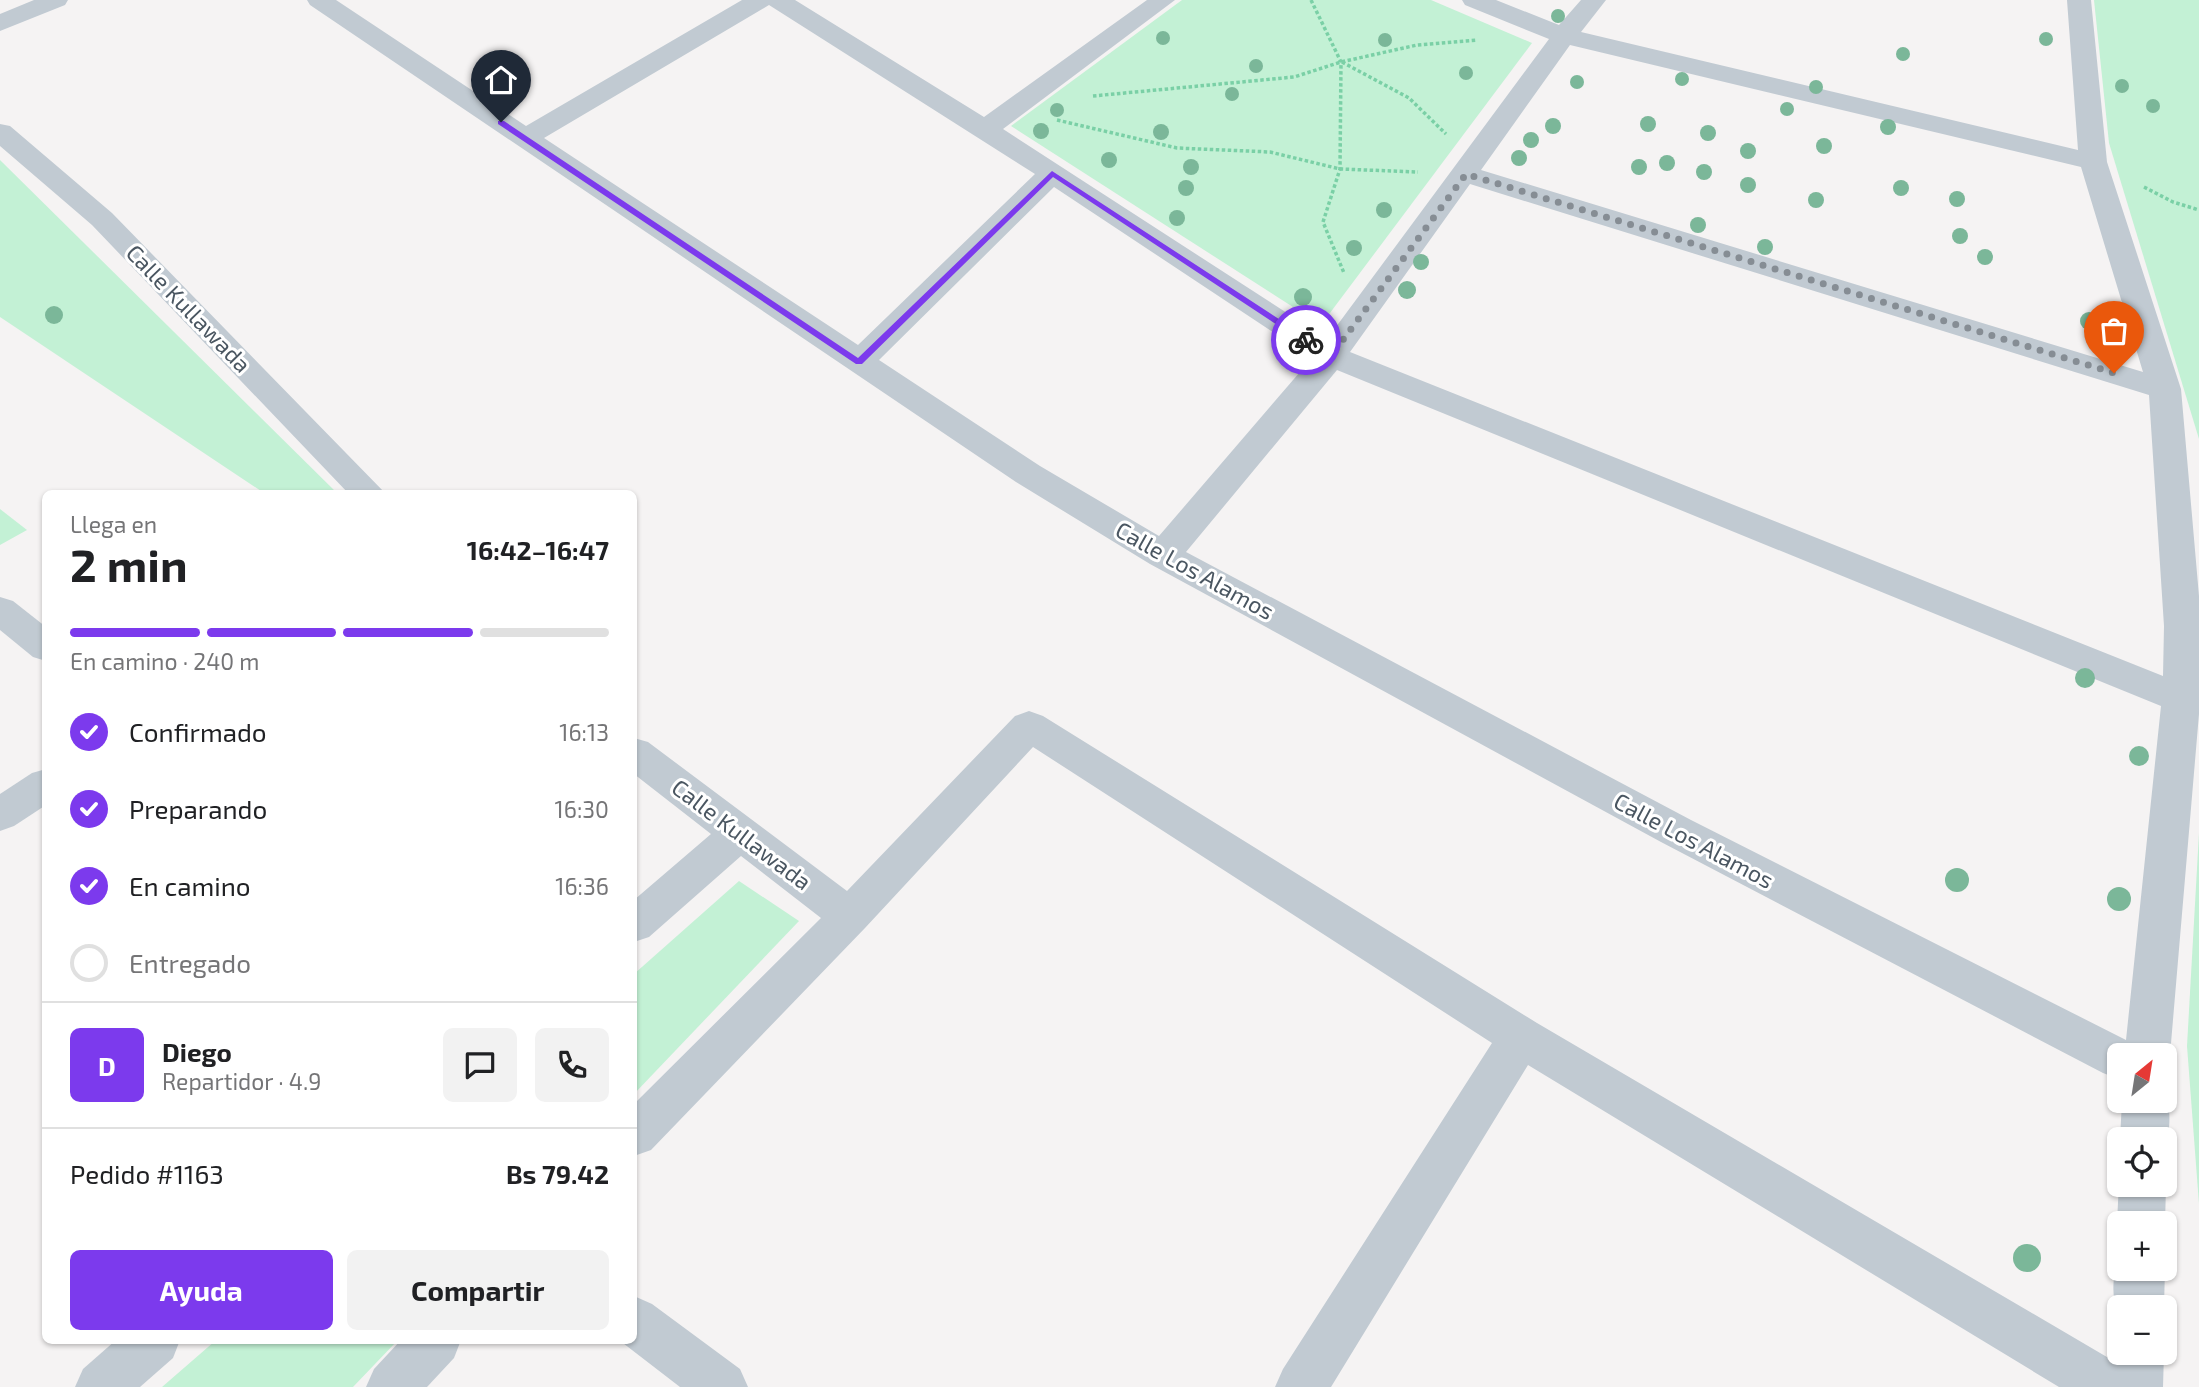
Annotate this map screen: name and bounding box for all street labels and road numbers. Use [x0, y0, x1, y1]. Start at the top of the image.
street label: Calle Kullawada [121, 238, 257, 378]
street label: Calle Los Alamos [1111, 515, 1279, 625]
street label: Calle Kullawada [667, 773, 817, 895]
street label: Calle Los Alamos [1609, 786, 1779, 894]

